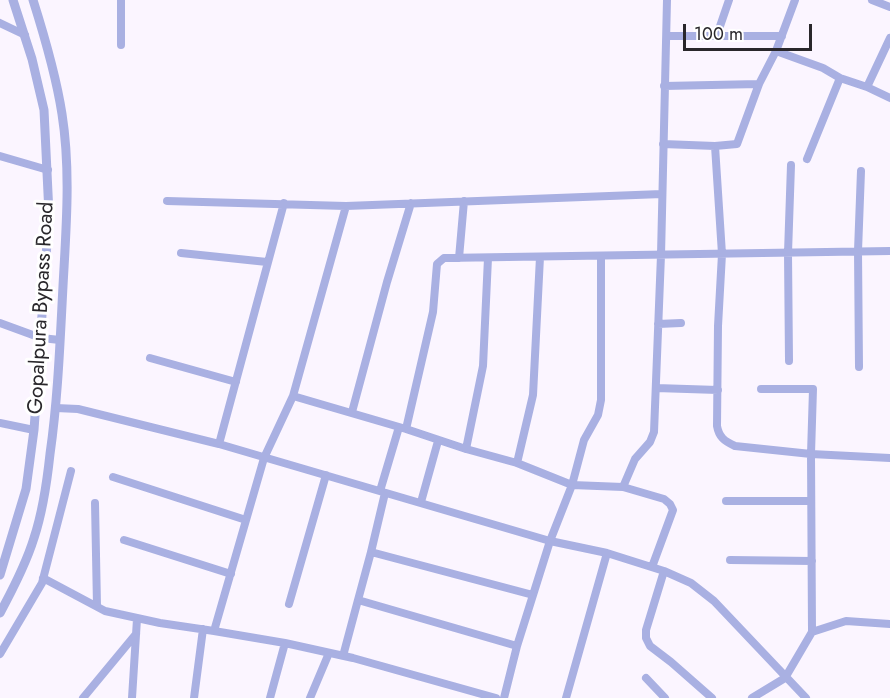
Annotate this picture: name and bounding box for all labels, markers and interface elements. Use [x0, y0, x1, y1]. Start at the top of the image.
scale bar [686, 12, 815, 50]
text: 100 m [694, 21, 743, 47]
street label: Gopalpura Bypass Road [24, 201, 60, 415]

